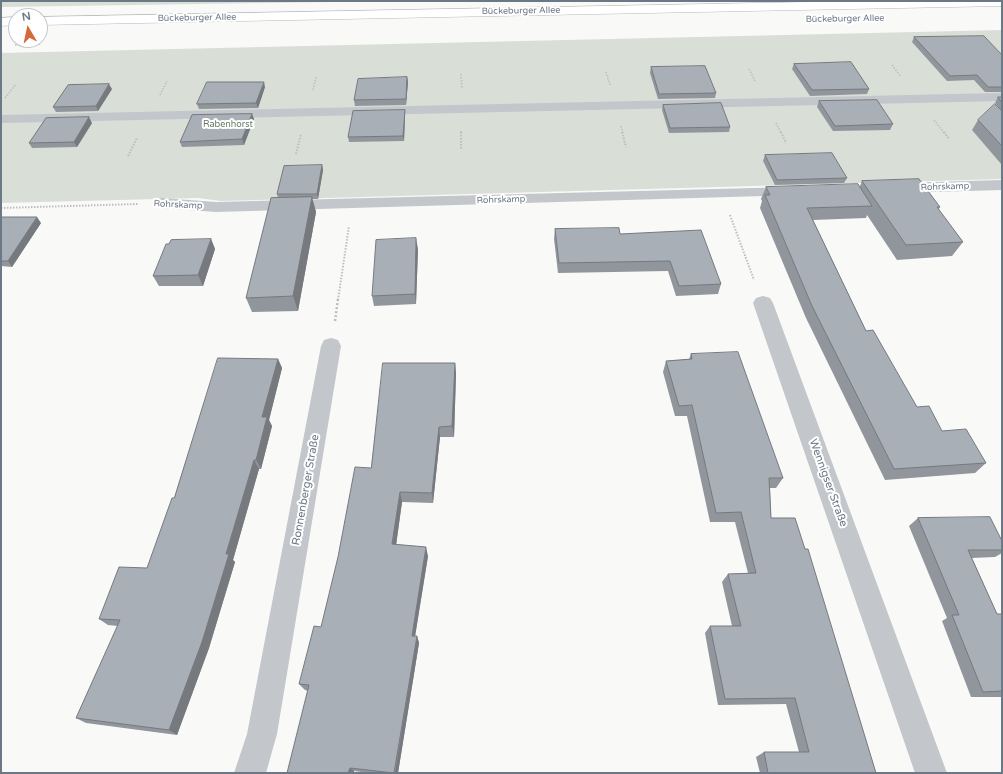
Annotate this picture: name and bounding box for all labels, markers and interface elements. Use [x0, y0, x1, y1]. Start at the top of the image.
street label: Bückeburger Allee [482, 5, 560, 17]
north arrow [8, 8, 48, 48]
text: N [21, 10, 32, 24]
street label: Bückeburger Allee [158, 12, 236, 24]
street label: Bückeburger Allee [806, 13, 884, 25]
park label: Rabenhorst [203, 120, 253, 130]
street label: Rohrskamp [920, 181, 970, 193]
street label: Rohrskamp [476, 194, 526, 206]
street label: Rohrskamp [153, 198, 203, 212]
street label: Ronnenberger Straße [290, 434, 322, 546]
street label: Wennigser Straße [806, 437, 850, 529]

